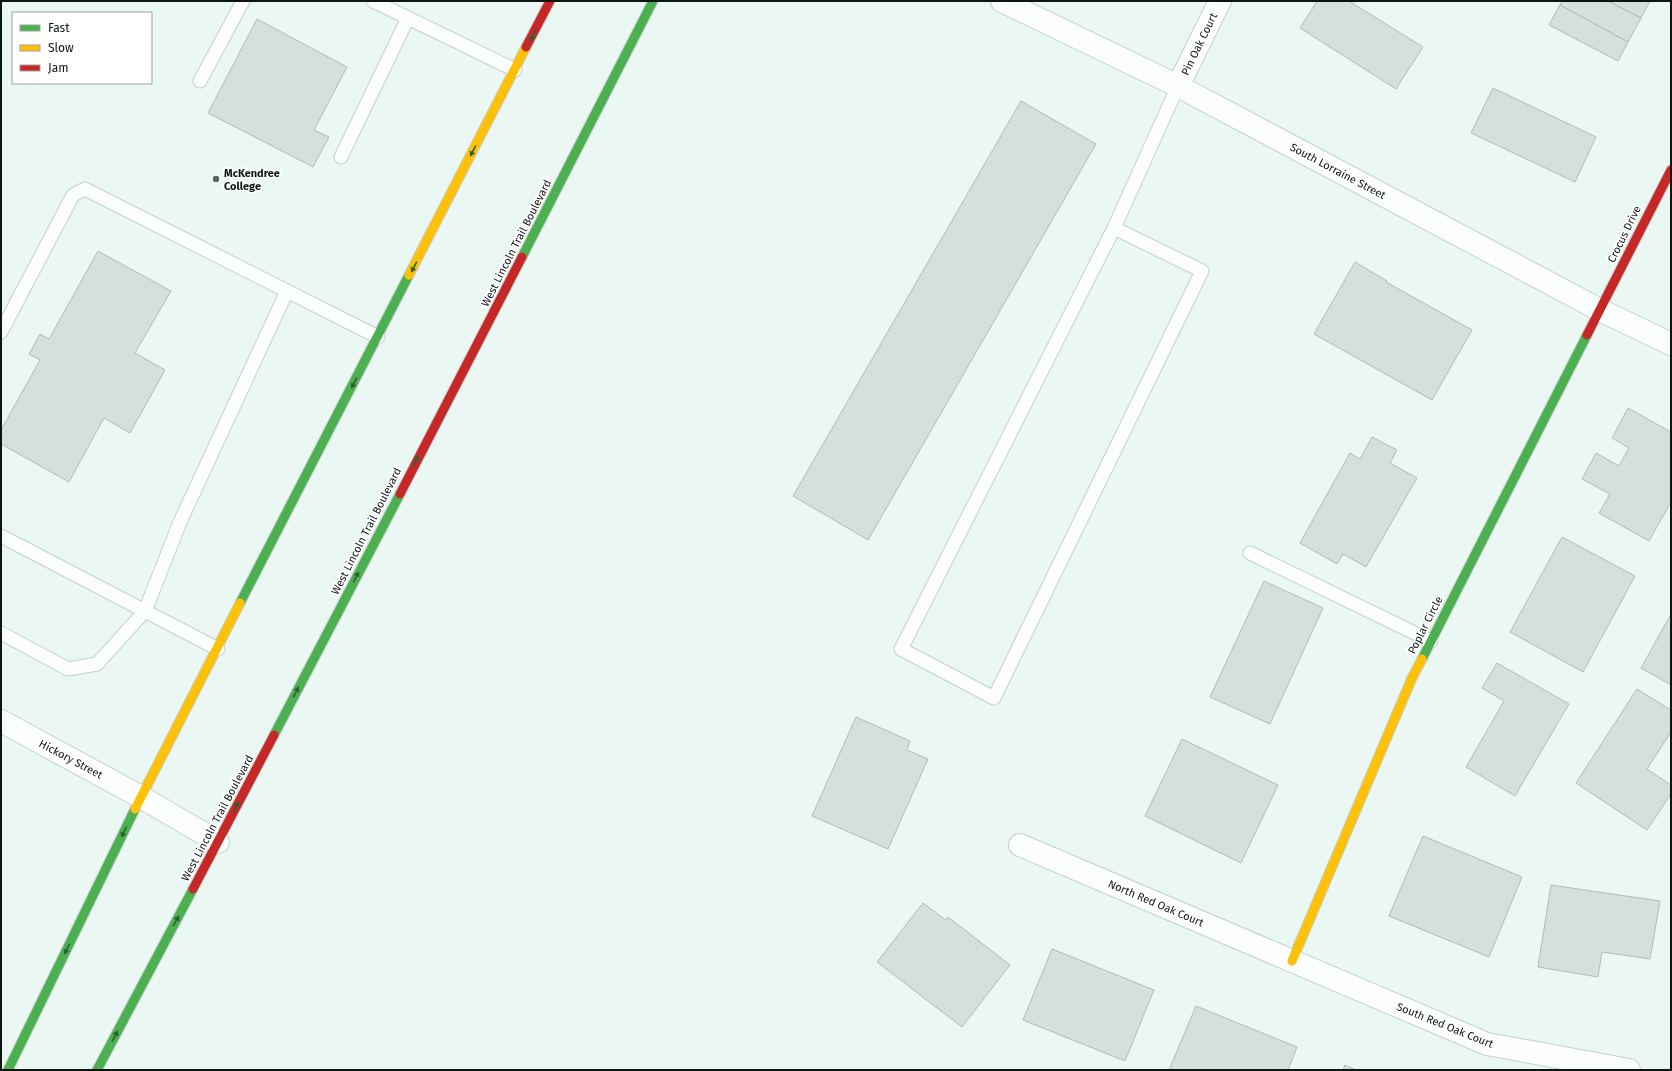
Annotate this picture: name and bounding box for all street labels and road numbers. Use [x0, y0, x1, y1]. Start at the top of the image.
street label: Pin Oak Court [1179, 11, 1220, 78]
street label: South Lorraine Street [1288, 141, 1388, 202]
street label: West Lincoln Trail Boulevard [479, 178, 554, 309]
street label: Crocus Drive [1605, 204, 1644, 265]
street label: West Lincoln Trail Boulevard [329, 466, 404, 597]
street label: Poplar Circle [1405, 594, 1446, 656]
street label: Hickory Street [37, 737, 105, 782]
street label: West Lincoln Trail Boulevard [179, 753, 256, 883]
street label: North Red Oak Court [1106, 877, 1206, 929]
street label: South Red Oak Court [1395, 1000, 1495, 1051]

